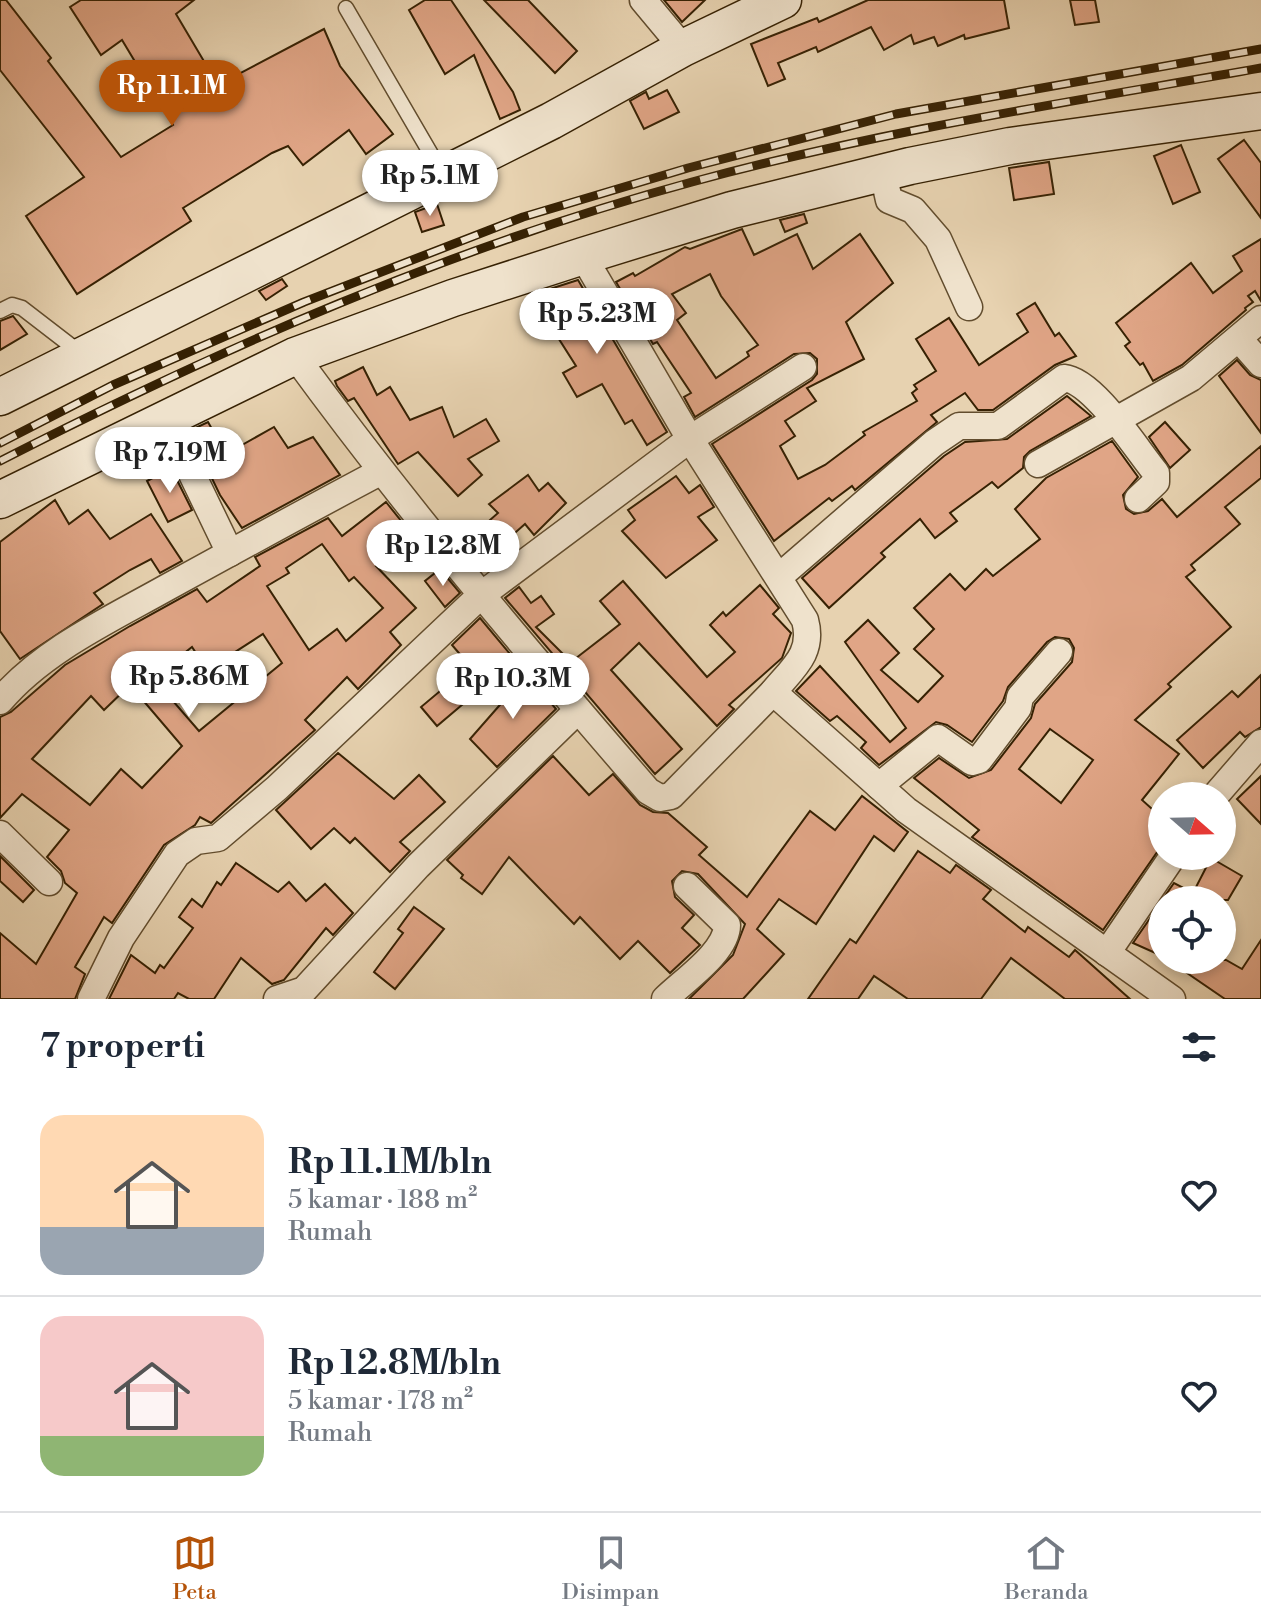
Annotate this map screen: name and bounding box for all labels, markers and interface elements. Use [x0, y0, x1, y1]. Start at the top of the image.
pin: Rp 11.1M [89, 60, 255, 128]
text: Rp 11.1M [117, 70, 227, 102]
pin: Rp 5.1M [356, 150, 504, 218]
text: Rp 5.1M [380, 160, 480, 192]
pin: Rp 5.23M [514, 288, 680, 356]
text: Rp 5.23M [537, 298, 657, 330]
pin: Rp 7.19M [87, 427, 253, 495]
text: Rp 7.19M [113, 437, 227, 469]
pin: Rp 12.8M [360, 520, 526, 588]
text: Rp 12.8M [385, 530, 501, 562]
pin: Rp 5.86M [106, 651, 272, 719]
pin: Rp 10.3M [430, 653, 596, 721]
text: Rp 5.86M [129, 661, 249, 693]
text: Rp 10.3M [454, 663, 572, 695]
north arrow [1148, 782, 1236, 870]
map controls [1148, 782, 1236, 974]
button: locate [1148, 886, 1236, 974]
icon: filters [1177, 1025, 1221, 1069]
text: 7 properti [40, 1026, 205, 1068]
text: Rp 11.1M/bln [288, 1142, 492, 1184]
icon: home [104, 1147, 200, 1243]
icon: heart [1177, 1173, 1221, 1217]
text: 5 kamar · 188 m² [288, 1184, 477, 1216]
text: Rumah [288, 1216, 372, 1248]
text: Rp 12.8M/bln [288, 1343, 501, 1385]
icon: home [104, 1348, 200, 1444]
icon: heart [1177, 1374, 1221, 1418]
text: 5 kamar · 178 m² [288, 1385, 473, 1417]
text: Rumah [288, 1417, 372, 1449]
tab: Peta [173, 1531, 217, 1606]
tab: Disimpan [562, 1531, 659, 1606]
tab: Beranda [1004, 1531, 1088, 1606]

